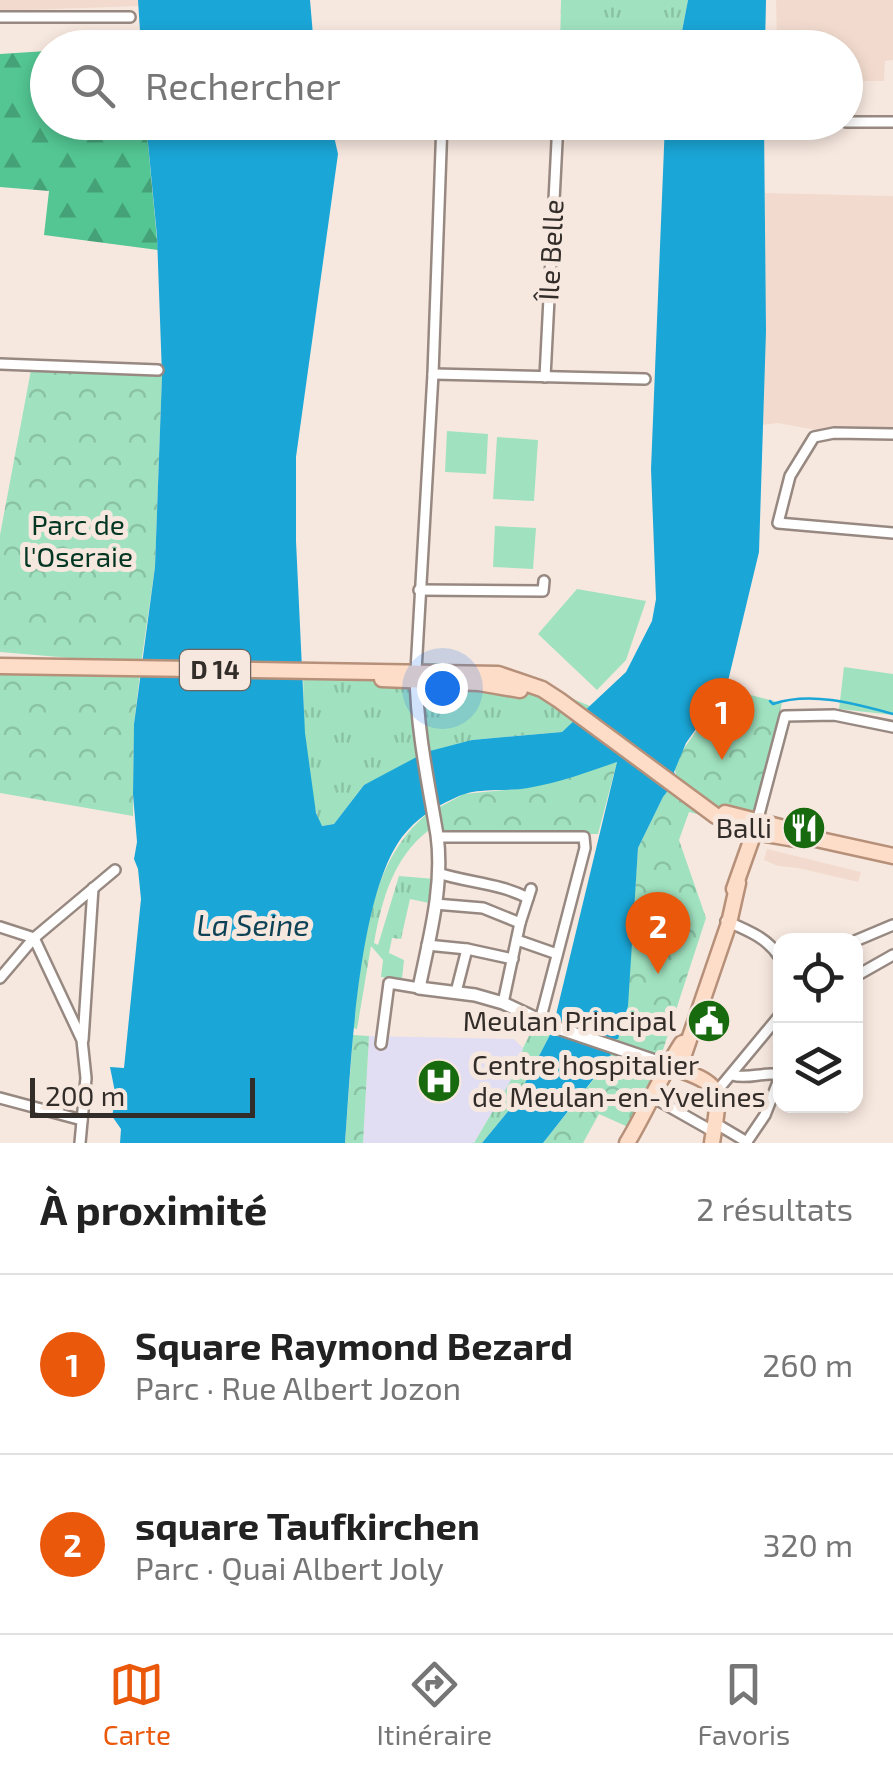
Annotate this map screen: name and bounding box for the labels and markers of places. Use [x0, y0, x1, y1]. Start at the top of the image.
pin: 1 [690, 678, 754, 760]
restaurant icon: Balli [781, 805, 827, 851]
place label: Balli [716, 810, 772, 844]
pin: 2 [626, 892, 690, 974]
public building icon: Meulan Principal [686, 998, 732, 1044]
place label: Meulan Principal [463, 1003, 677, 1037]
place label: Centre hospitalier de Meulan-en-Yvelines [472, 1047, 766, 1113]
hospital icon: Centre hospitalier de Meulan-en-Yvelines [416, 1058, 462, 1104]

